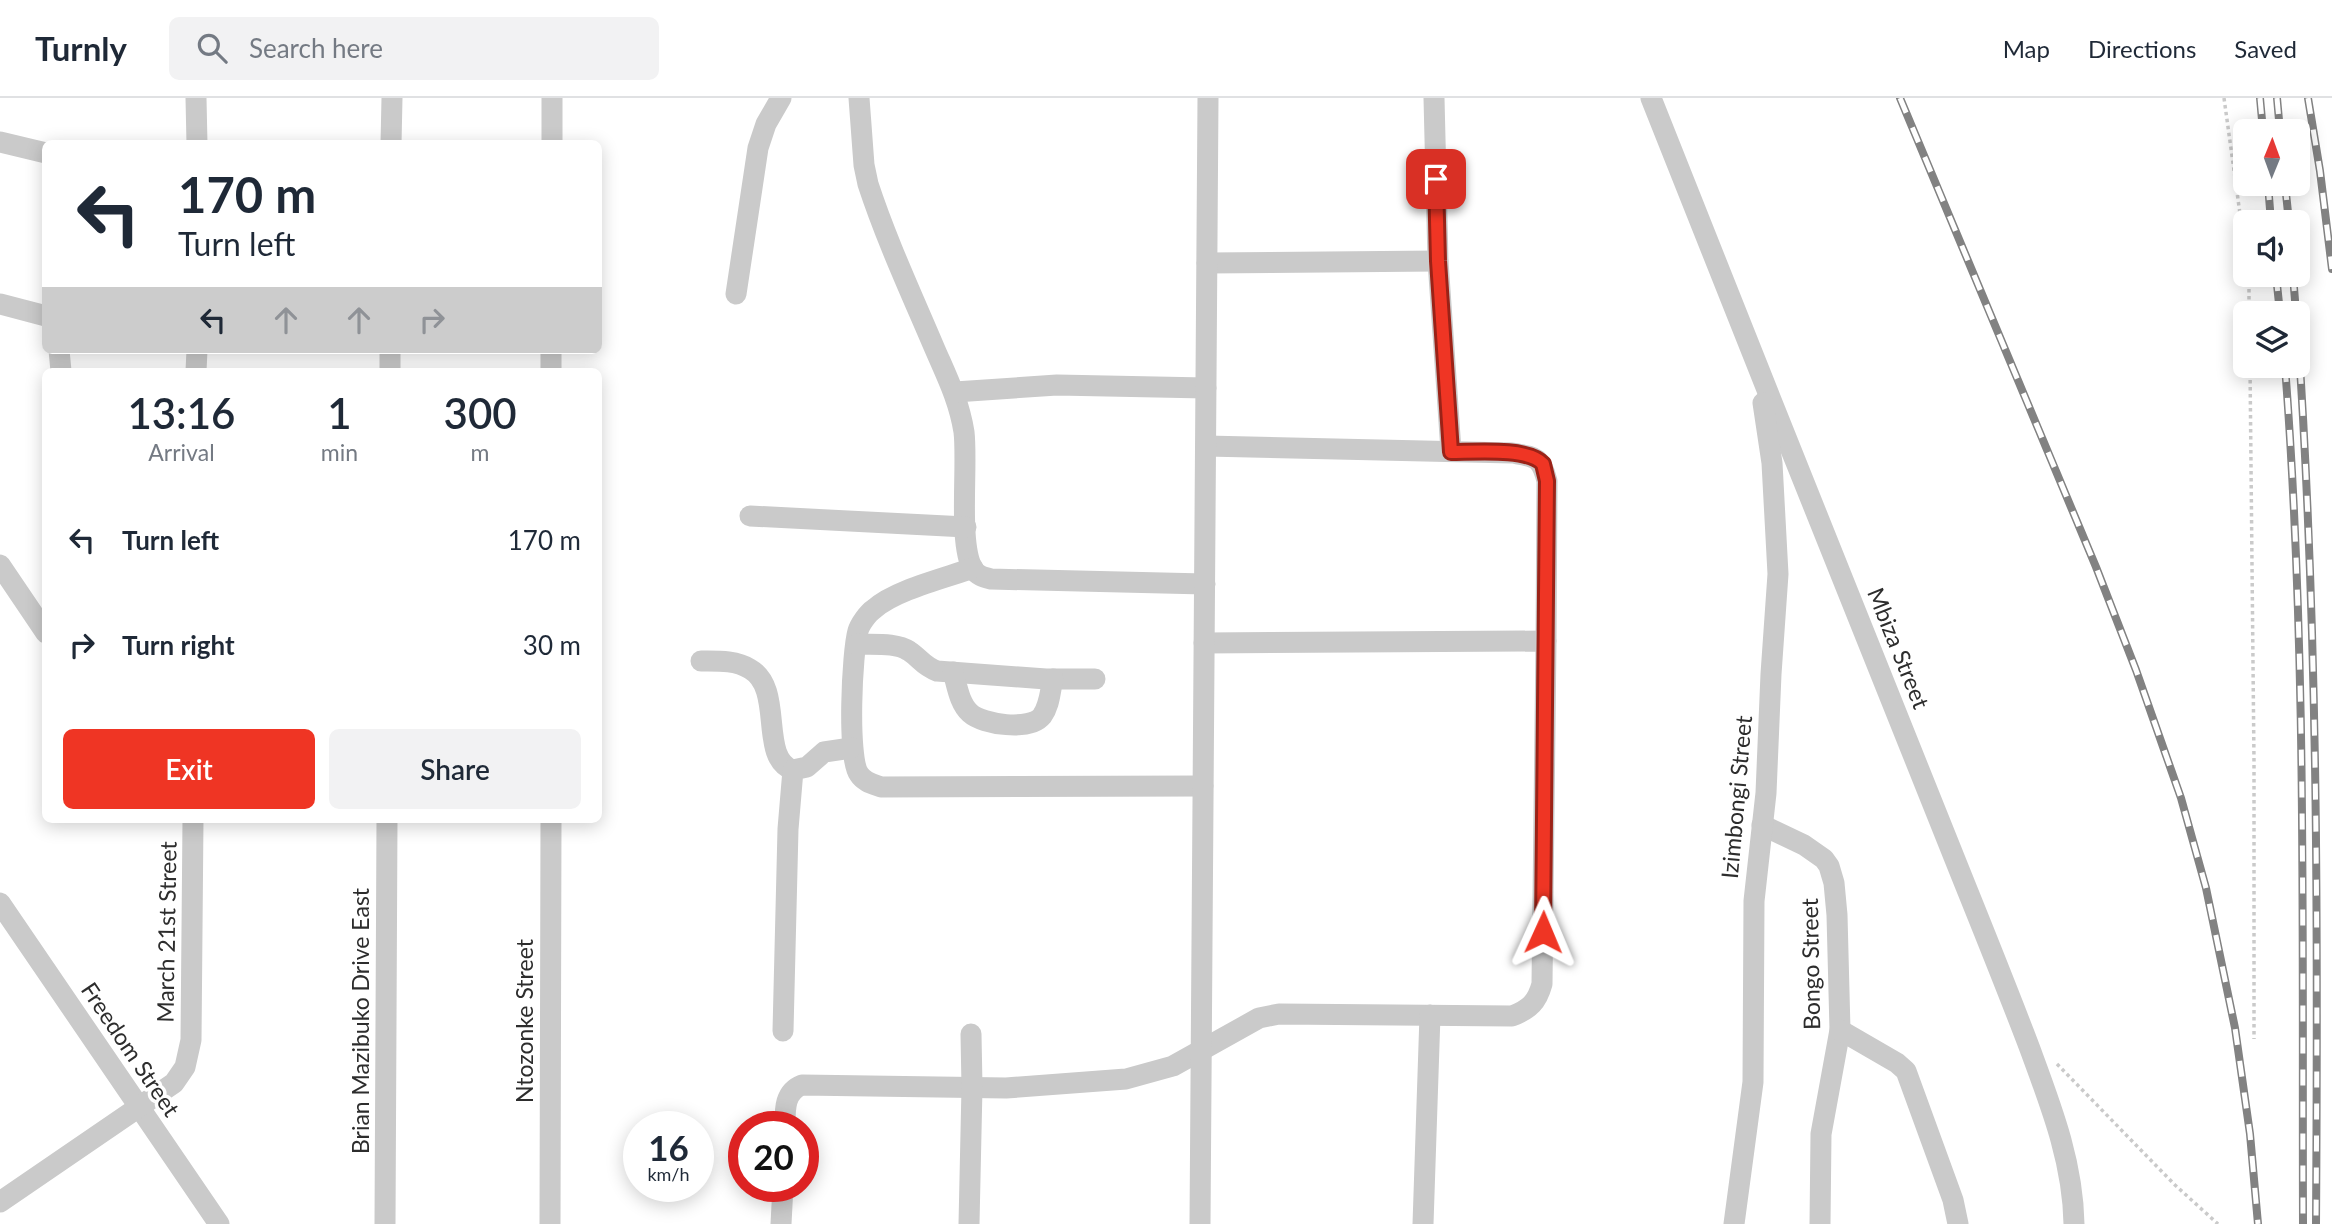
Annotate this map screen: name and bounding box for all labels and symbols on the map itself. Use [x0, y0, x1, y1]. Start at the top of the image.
north arrow [2233, 119, 2310, 196]
pin [1406, 149, 1466, 209]
street label: Mbiza Street [1862, 583, 1936, 713]
street label: Izimbongi Street [1715, 713, 1757, 880]
street label: March 21st Street [150, 840, 182, 1023]
street label: Brian Mazibuko Drive East [346, 887, 374, 1154]
position arrow [1506, 895, 1580, 969]
street label: Bongo Street [1795, 897, 1825, 1030]
street label: Ntozonke Street [510, 938, 538, 1103]
street label: Freedom Street [76, 977, 187, 1122]
speed limit sign: 20 [728, 1111, 819, 1202]

